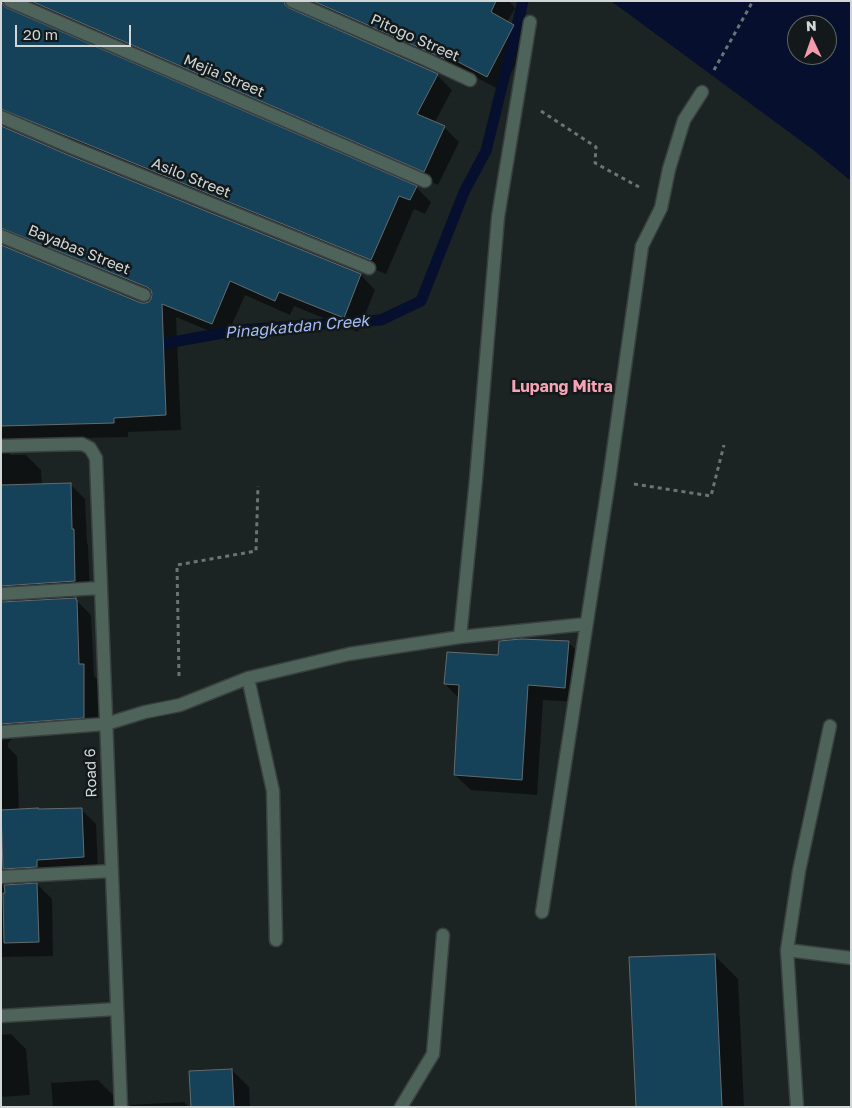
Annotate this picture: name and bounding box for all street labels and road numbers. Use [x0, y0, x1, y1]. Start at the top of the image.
street label: Pitogo Street [368, 10, 462, 66]
street label: Mejia Street [181, 51, 267, 101]
street label: Asilo Street [149, 154, 233, 202]
street label: Bayabas Street [25, 221, 133, 279]
street label: Road 6 [81, 748, 101, 798]

